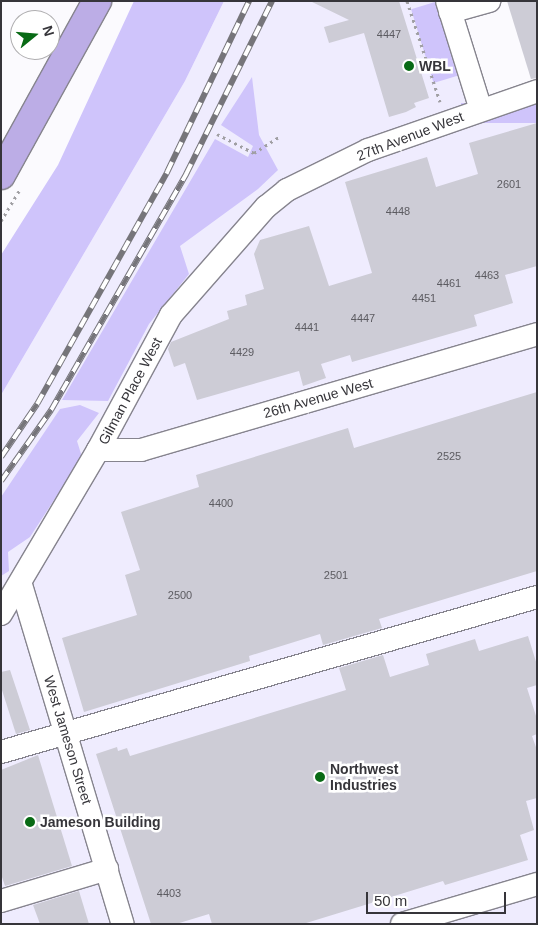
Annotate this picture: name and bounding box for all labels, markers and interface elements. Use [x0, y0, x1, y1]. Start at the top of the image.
north arrow [10, 10, 60, 60]
text: N [39, 24, 58, 38]
house number: 4447 [377, 27, 401, 41]
place label: WBL [419, 58, 451, 74]
marker: WBL [403, 60, 415, 72]
street label: 27th Avenue West [354, 108, 466, 164]
house number: 2601 [497, 177, 521, 191]
house number: 4448 [386, 204, 410, 218]
house number: 4463 [475, 268, 499, 282]
house number: 4461 [437, 276, 461, 290]
house number: 4451 [412, 291, 436, 305]
house number: 4447 [351, 311, 375, 325]
house number: 4441 [295, 320, 319, 334]
street label: Gilman Place West [95, 335, 165, 447]
house number: 4429 [230, 345, 254, 359]
street label: 26th Avenue West [261, 374, 375, 422]
house number: 2525 [437, 449, 461, 463]
house number: 4400 [209, 496, 233, 510]
house number: 2501 [324, 568, 348, 582]
house number: 2500 [168, 588, 192, 602]
street label: West Jameson Street [40, 674, 96, 806]
place label: Northwest Industries [330, 761, 398, 794]
marker: Northwest Industries [314, 771, 326, 783]
place label: Jameson Building [40, 814, 161, 830]
marker: Jameson Building [24, 816, 36, 828]
scale bar [368, 882, 508, 914]
house number: 4403 [157, 886, 181, 900]
text: 50 m [374, 892, 407, 909]

